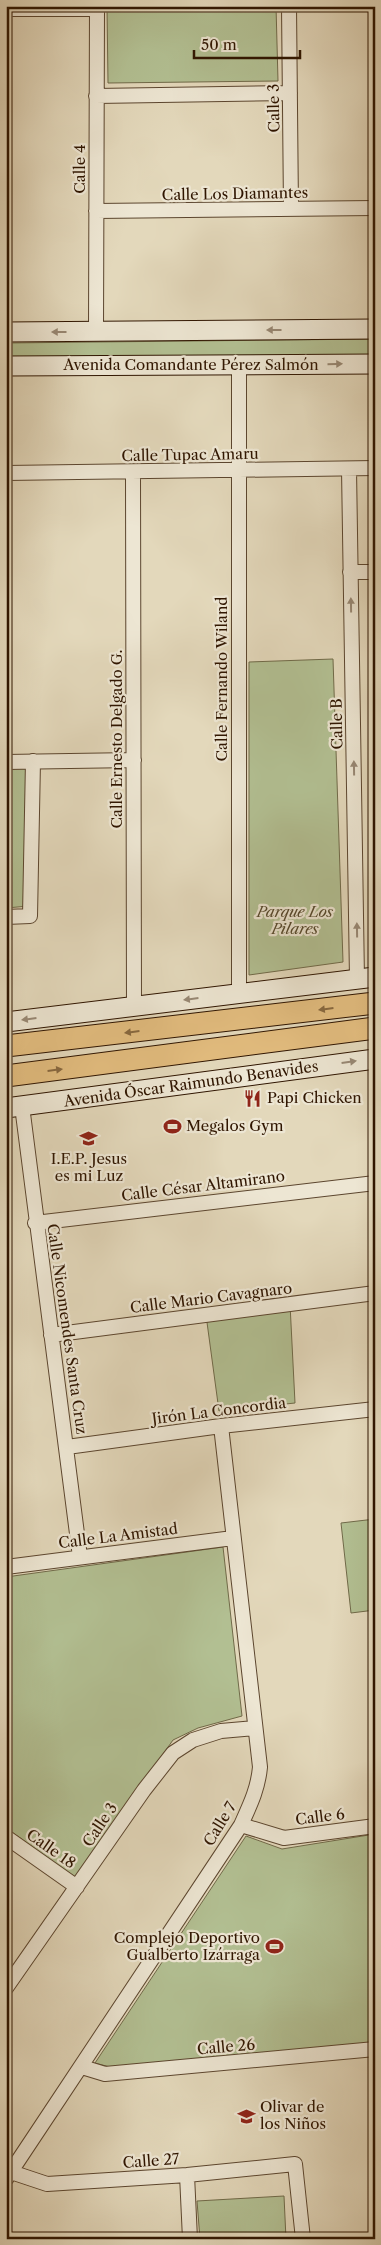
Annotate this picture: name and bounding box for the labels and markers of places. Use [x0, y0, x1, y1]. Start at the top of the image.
restaurant icon: Papi Chicken [243, 1088, 263, 1108]
place label: Papi Chicken [267, 1088, 362, 1107]
sports icon: Megalos Gym [162, 1116, 182, 1136]
place label: Megalos Gym [186, 1116, 284, 1135]
school or university icon: I.E.P. Jesus es mi Luz [79, 1128, 99, 1148]
place label: I.E.P. Jesus es mi Luz [51, 1149, 127, 1185]
place label: Complejo Deportivo Gualberto Izárraga [114, 1928, 260, 1964]
sports icon: Complejo Deportivo Gualberto Izárraga [264, 1937, 284, 1957]
place label: Olivar de los Niños [260, 2097, 326, 2133]
school or university icon: Olivar de los Niños [236, 2106, 256, 2126]

